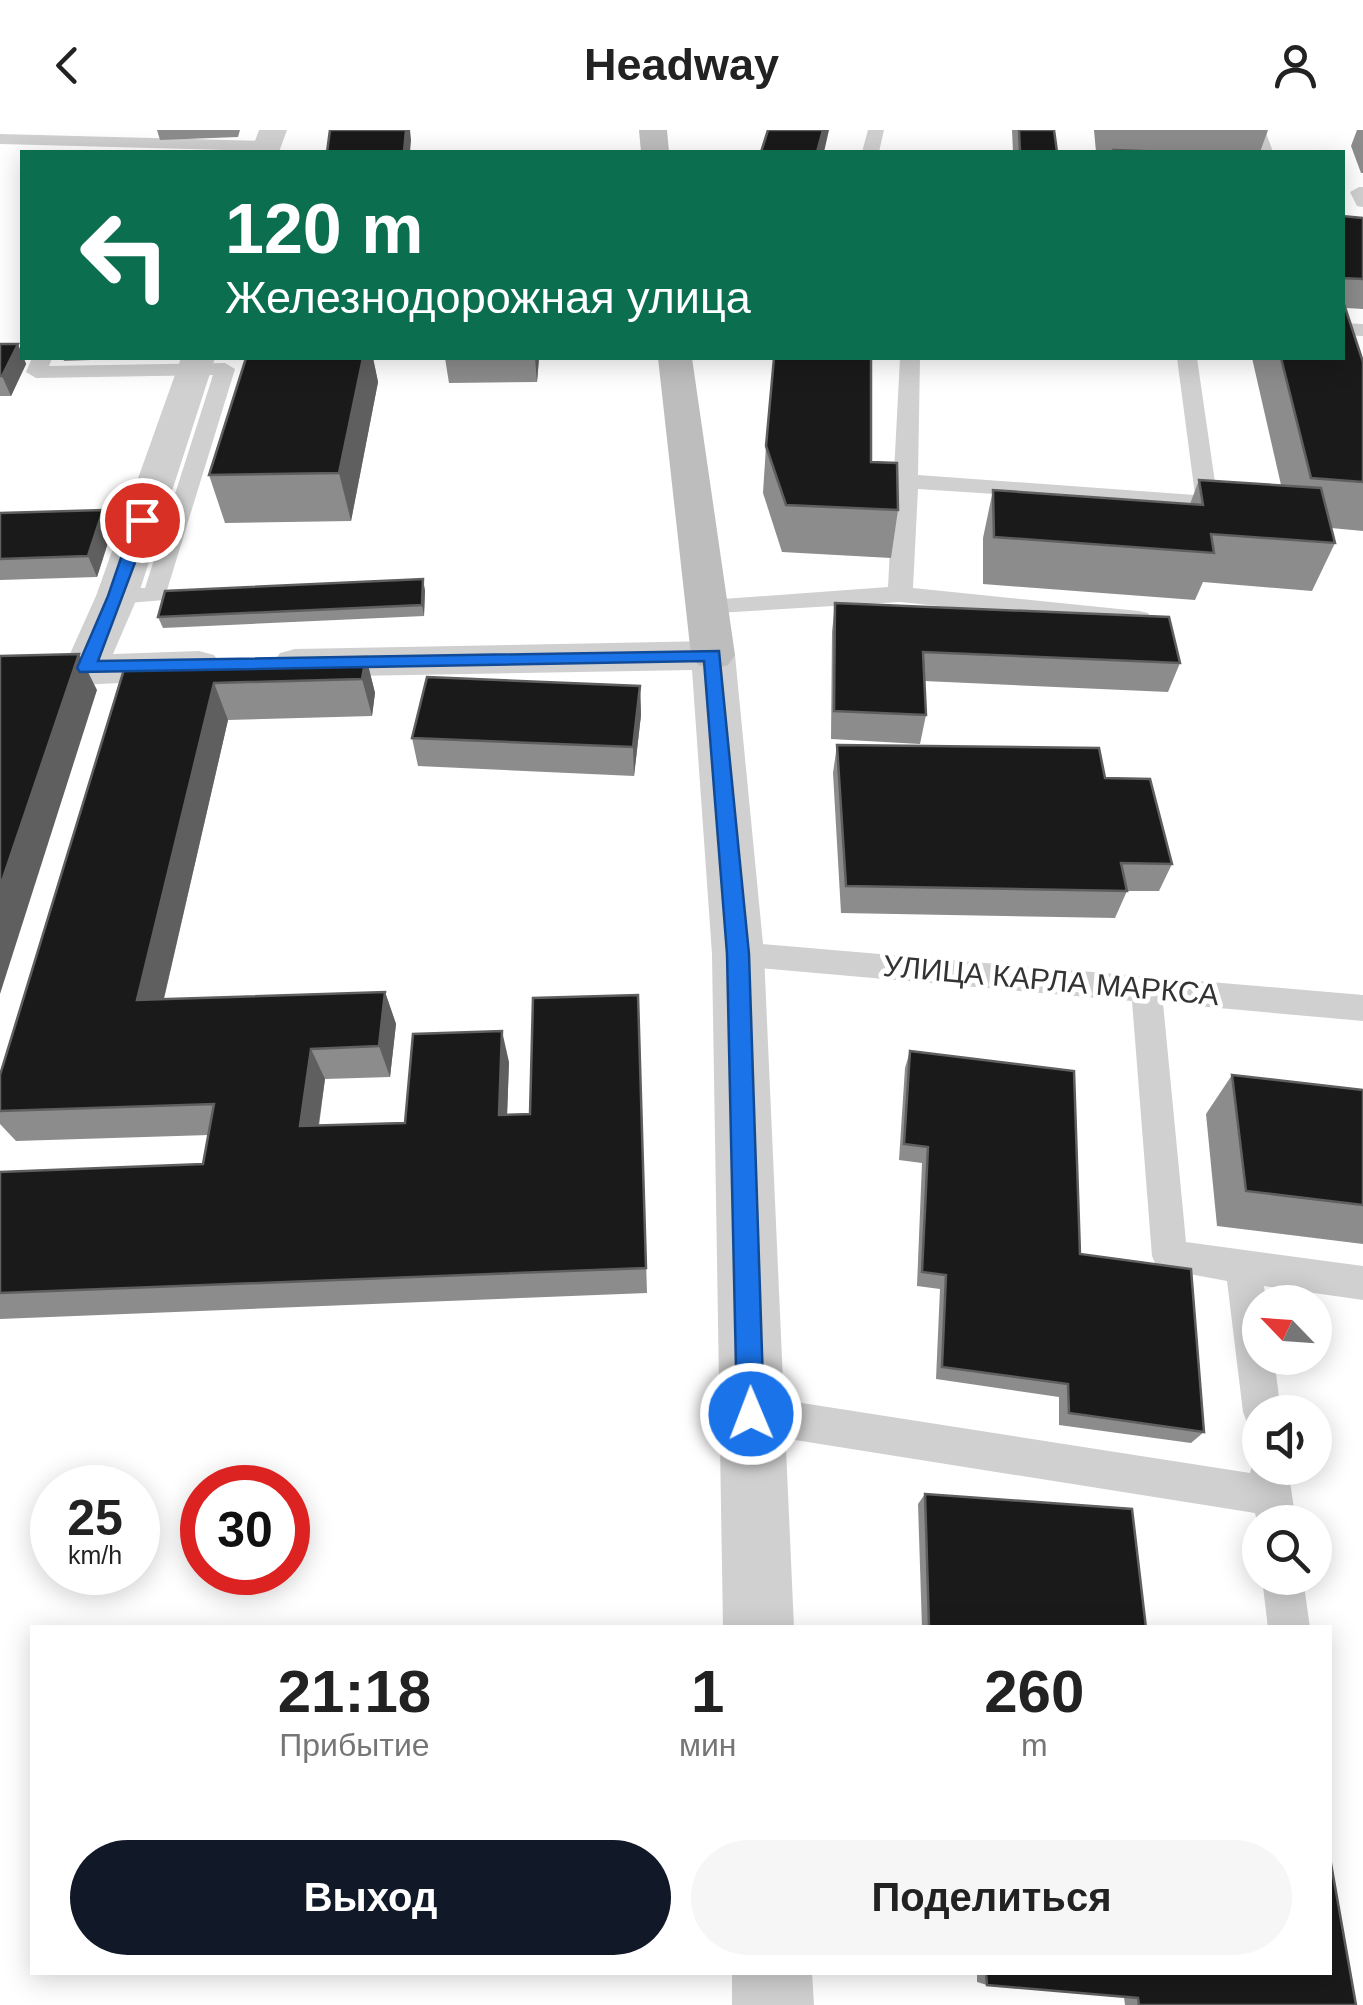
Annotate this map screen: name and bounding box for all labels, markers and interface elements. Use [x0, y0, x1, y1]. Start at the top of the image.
icon: back [40, 38, 95, 93]
icon: person [1268, 38, 1323, 93]
text: Headway [584, 39, 779, 90]
icon: left [60, 190, 190, 320]
text: 120 m [225, 190, 423, 268]
text: Железнодорожная улица [225, 272, 751, 323]
pin [100, 478, 185, 563]
icon: arrive [115, 493, 170, 548]
street label: УЛИЦА КАРЛА МАРКСА [882, 949, 1220, 1011]
north arrow [1242, 1285, 1332, 1375]
map controls [1242, 1285, 1332, 1595]
position arrow [699, 1362, 803, 1466]
button: sound [1242, 1395, 1332, 1485]
speed limit sign: 30 [180, 1465, 310, 1595]
text: 25 [67, 1490, 123, 1546]
button: search [1242, 1505, 1332, 1595]
text: km/h [68, 1541, 122, 1569]
text: 21:18 [278, 1658, 431, 1725]
text: 1 [691, 1658, 724, 1725]
text: 260 [984, 1658, 1084, 1725]
text: Прибытие [279, 1727, 430, 1763]
text: мин [679, 1727, 736, 1763]
text: m [1021, 1727, 1048, 1763]
button: Выход [70, 1840, 671, 1955]
button: Поделиться [691, 1840, 1292, 1955]

